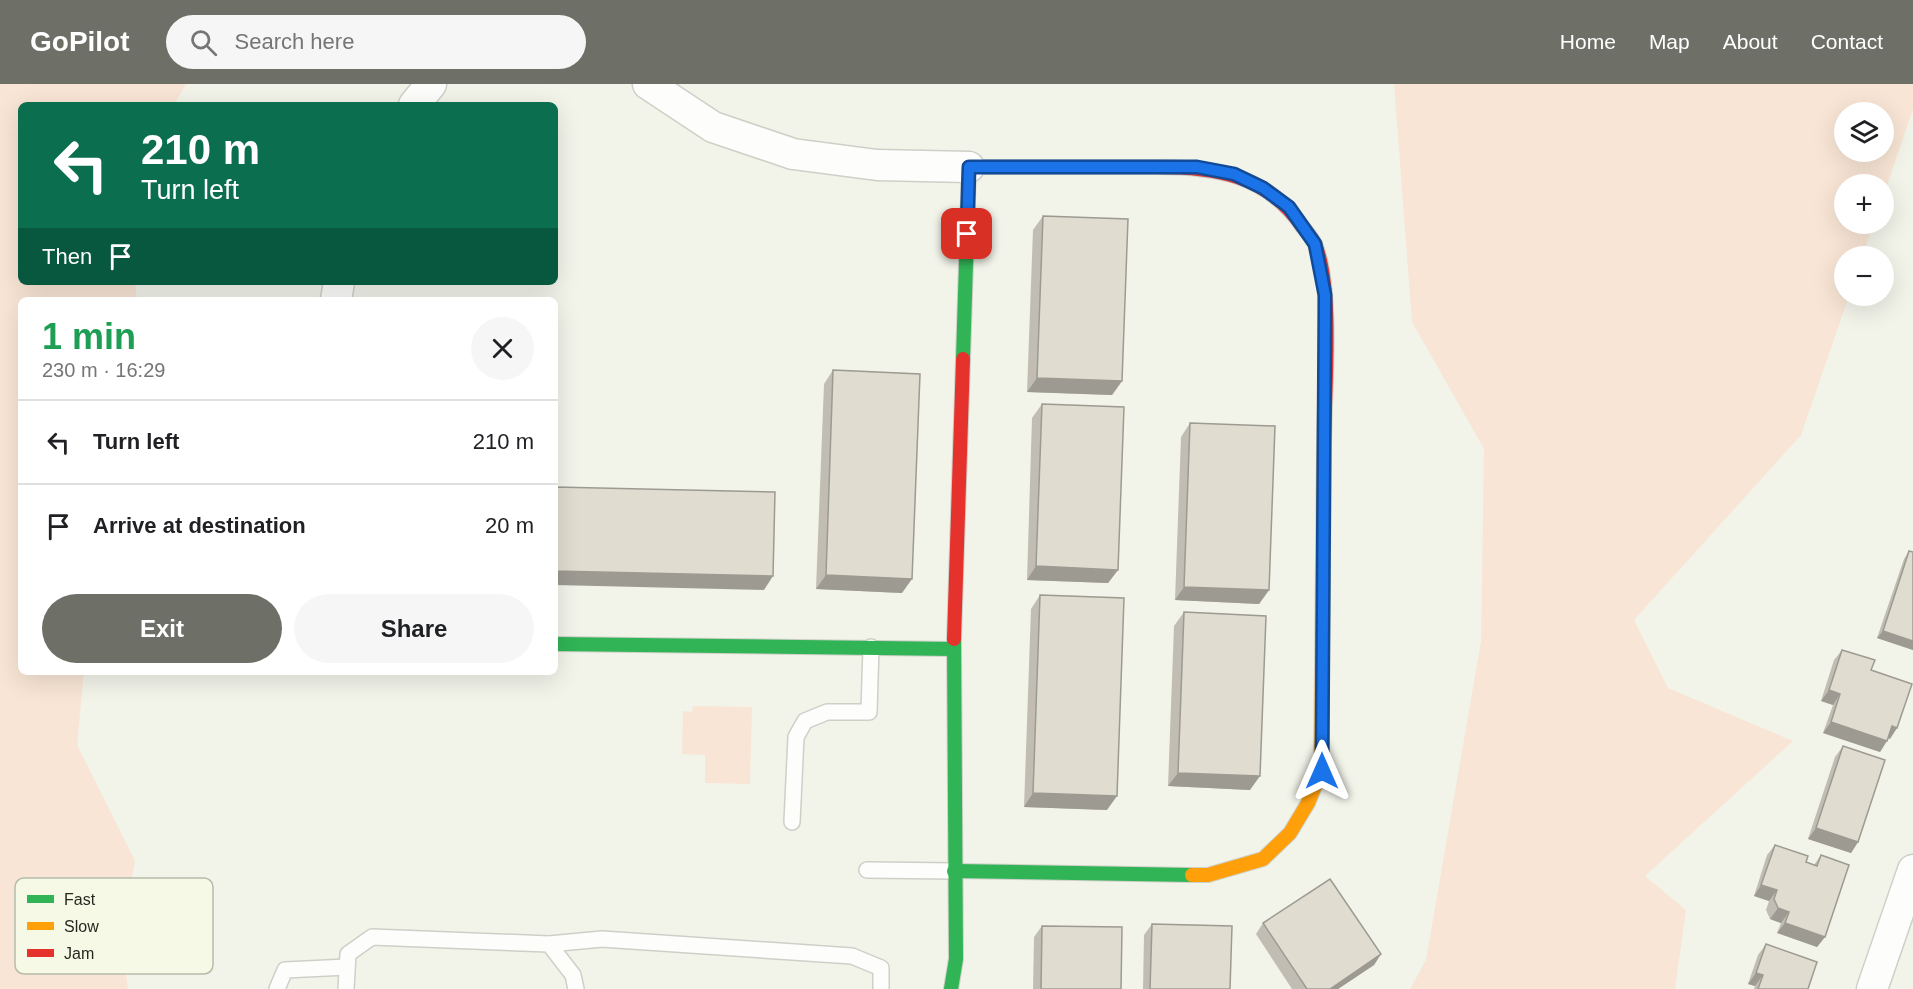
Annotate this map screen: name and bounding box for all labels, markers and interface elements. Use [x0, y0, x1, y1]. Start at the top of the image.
search box [166, 15, 586, 69]
text: GoPilot [30, 26, 130, 57]
icon: search [187, 26, 220, 59]
text: Search here [235, 29, 354, 54]
text: Home [1560, 30, 1616, 53]
text: Map [1649, 30, 1690, 53]
text: About [1723, 30, 1778, 53]
text: Contact [1811, 30, 1883, 53]
map controls [1834, 102, 1894, 306]
button: layers [1834, 102, 1894, 162]
icon: left [42, 126, 120, 204]
text: 210 m [141, 126, 260, 173]
button: + [1834, 174, 1894, 234]
text: Turn left [141, 175, 239, 205]
pin [941, 208, 992, 259]
icon: arrive [950, 217, 983, 250]
icon: arrive [104, 240, 137, 273]
text: Then [42, 244, 92, 269]
button: − [1834, 246, 1894, 306]
text: 1 min [42, 316, 136, 357]
button: close [471, 317, 534, 380]
text: 230 m · 16:29 [42, 359, 165, 381]
icon: left [42, 426, 75, 459]
text: Turn left [93, 429, 179, 454]
text: 210 m [473, 429, 534, 454]
icon: arrive [42, 510, 75, 543]
text: Arrive at destination [93, 513, 306, 538]
text: 20 m [485, 513, 534, 538]
button: Exit [42, 594, 282, 663]
button: Share [294, 594, 534, 663]
position arrow [1290, 739, 1354, 803]
legend [15, 878, 213, 974]
text: Fast [64, 891, 96, 908]
text: Slow [64, 918, 99, 935]
text: Jam [64, 945, 94, 962]

